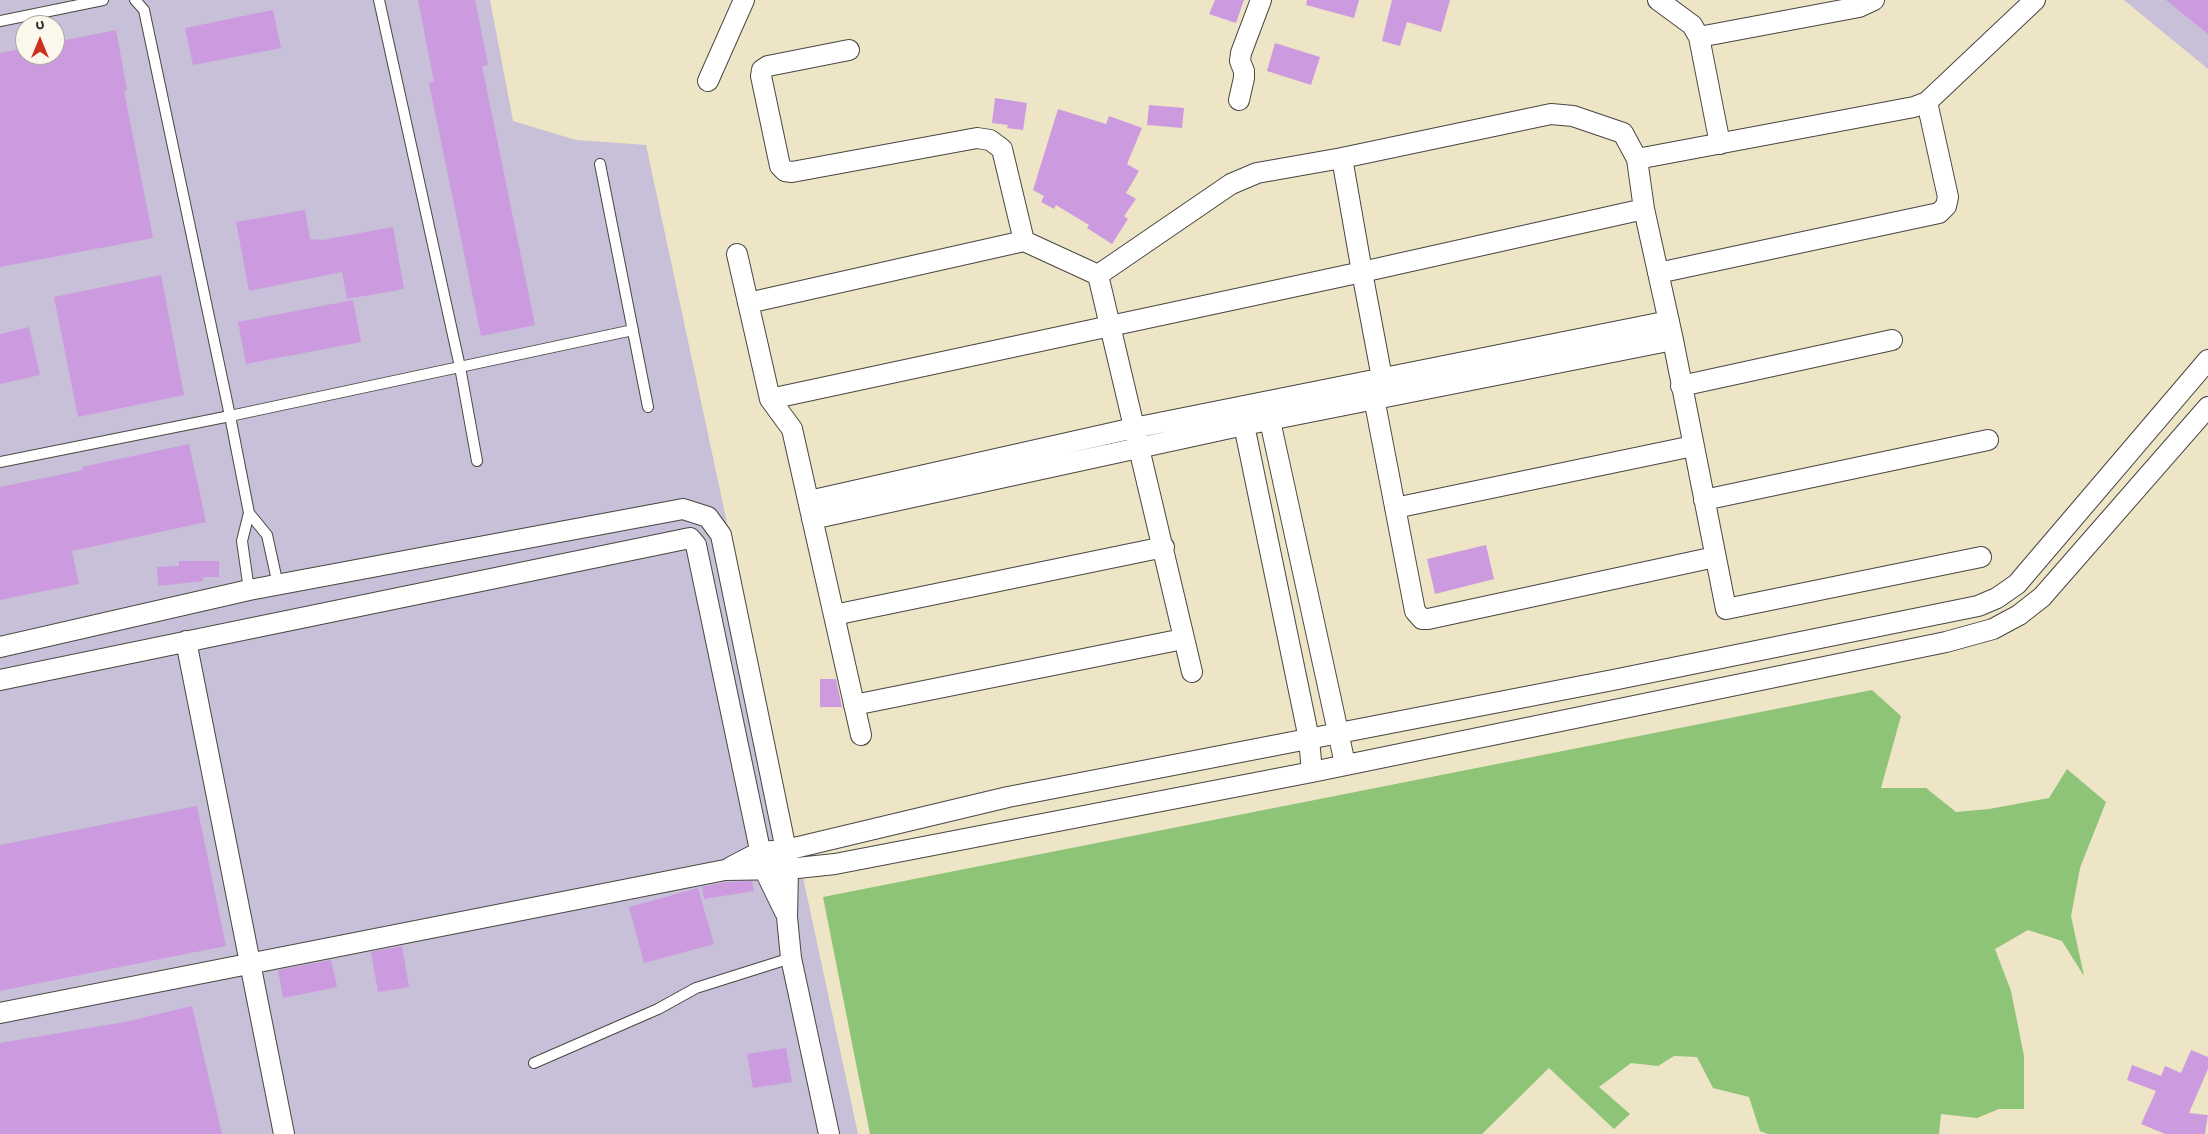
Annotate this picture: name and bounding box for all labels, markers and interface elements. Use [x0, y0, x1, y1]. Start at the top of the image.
north arrow [15, 15, 65, 65]
text: U [36, 17, 44, 34]

